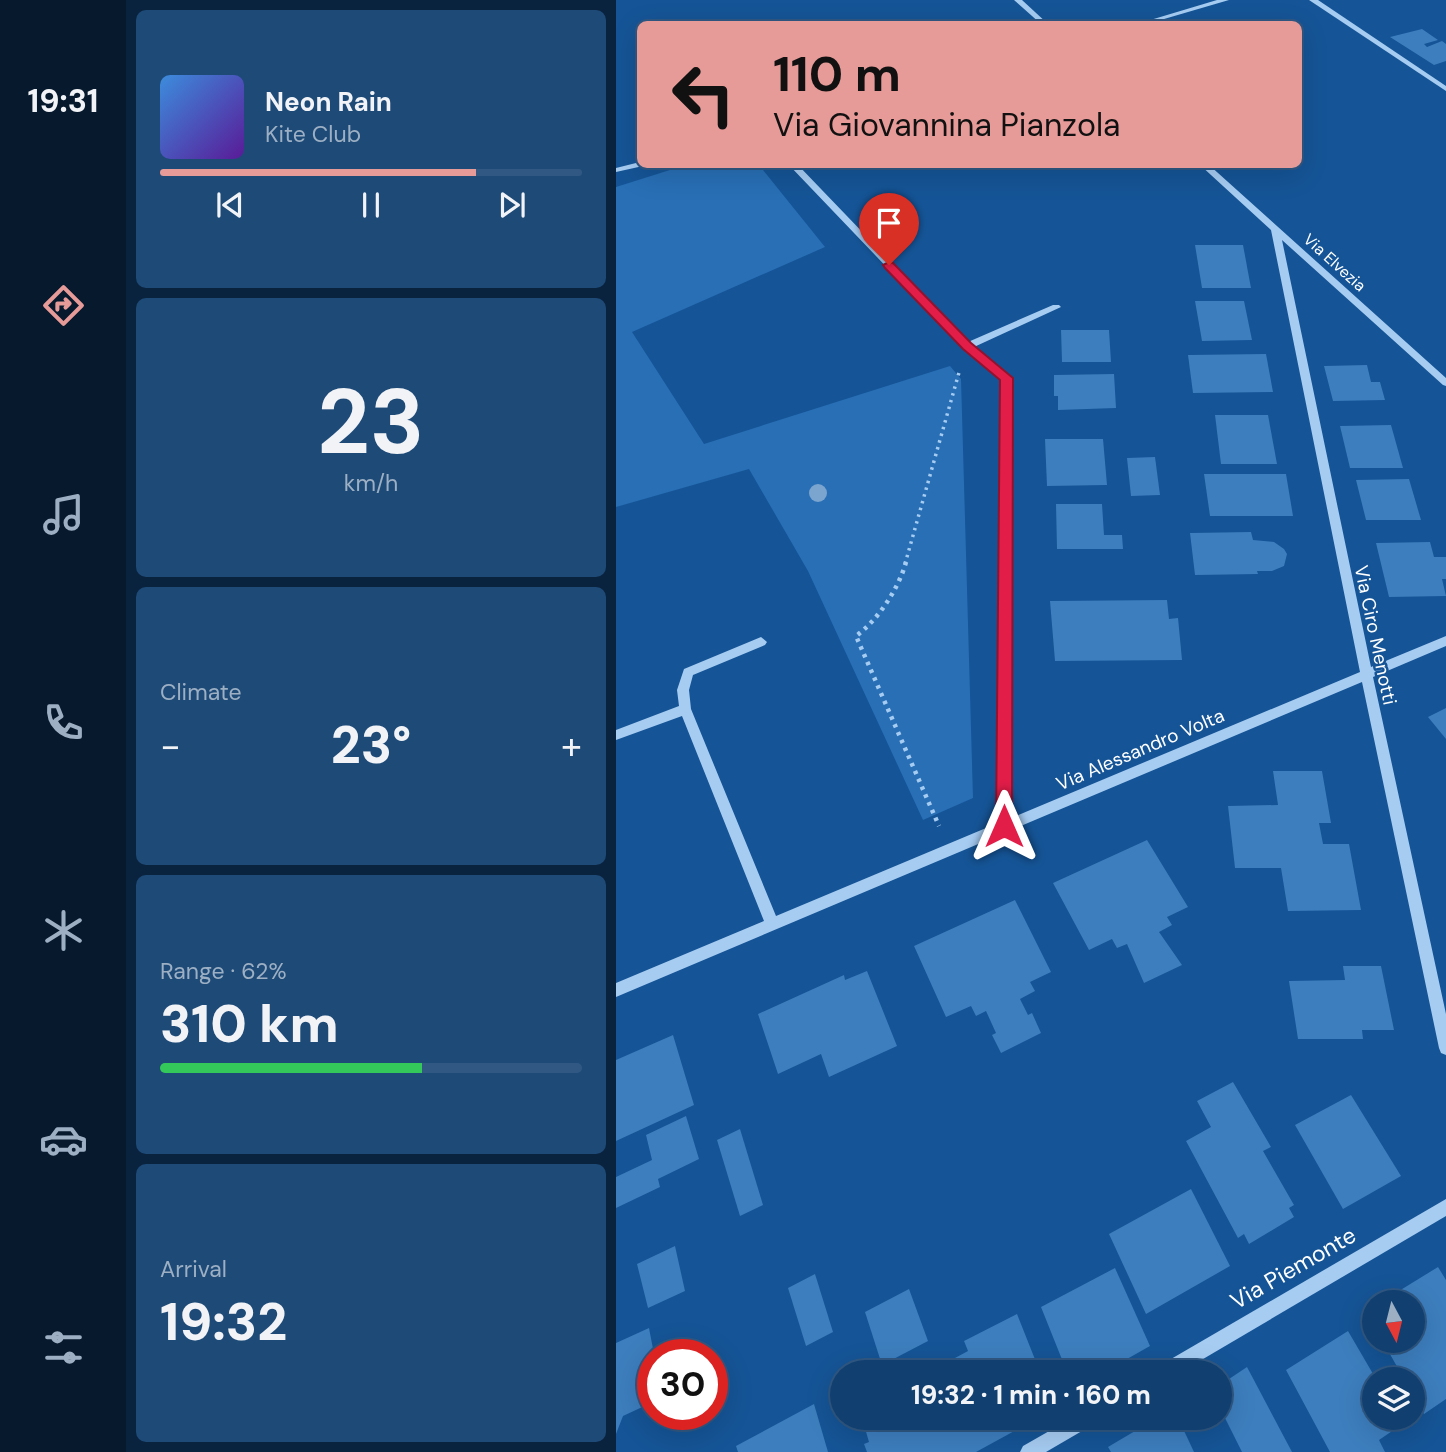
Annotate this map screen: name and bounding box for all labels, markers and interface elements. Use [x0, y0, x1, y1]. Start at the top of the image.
text: 110 m [773, 42, 901, 106]
icon: left [658, 49, 749, 140]
text: 19:31 [28, 80, 98, 122]
text: Neon Rain [265, 85, 392, 119]
text: Via Giovannina Pianzola [773, 104, 1121, 146]
text: Kite Club [265, 119, 361, 149]
icon: previous [211, 186, 249, 224]
icon: pause [352, 186, 390, 224]
icon: next [493, 186, 531, 224]
pin [859, 193, 919, 265]
icon: arrive [870, 204, 908, 242]
street label: Via Elvezia [1299, 229, 1370, 296]
icon: directions [39, 281, 88, 330]
text: 23 [317, 363, 425, 481]
text: km/h [344, 468, 398, 498]
icon: music [39, 490, 88, 539]
street label: Via Ciro Menotti [1349, 563, 1402, 707]
text: Climate [160, 677, 242, 707]
icon: phone [39, 698, 88, 747]
street label: Via Alessandro Volta [1052, 703, 1228, 796]
text: 23° [331, 711, 411, 779]
text: − [160, 721, 181, 771]
text: + [561, 721, 582, 771]
position arrow [967, 789, 1041, 863]
icon: climate [39, 906, 88, 955]
text: Range · 62% [160, 956, 286, 986]
text: 310 km [160, 990, 339, 1058]
icon: car [39, 1115, 88, 1164]
street label: Via Piemonte [1225, 1220, 1361, 1316]
text: Arrival [160, 1254, 227, 1284]
text: 19:32 [160, 1288, 287, 1356]
north arrow [1362, 1290, 1424, 1353]
map controls [1362, 1290, 1425, 1430]
icon: filters [39, 1323, 88, 1372]
speed limit sign: 30 [637, 1339, 728, 1430]
button: layers [1362, 1367, 1425, 1430]
text: 19:32 · 1 min · 160 m [911, 1378, 1151, 1412]

